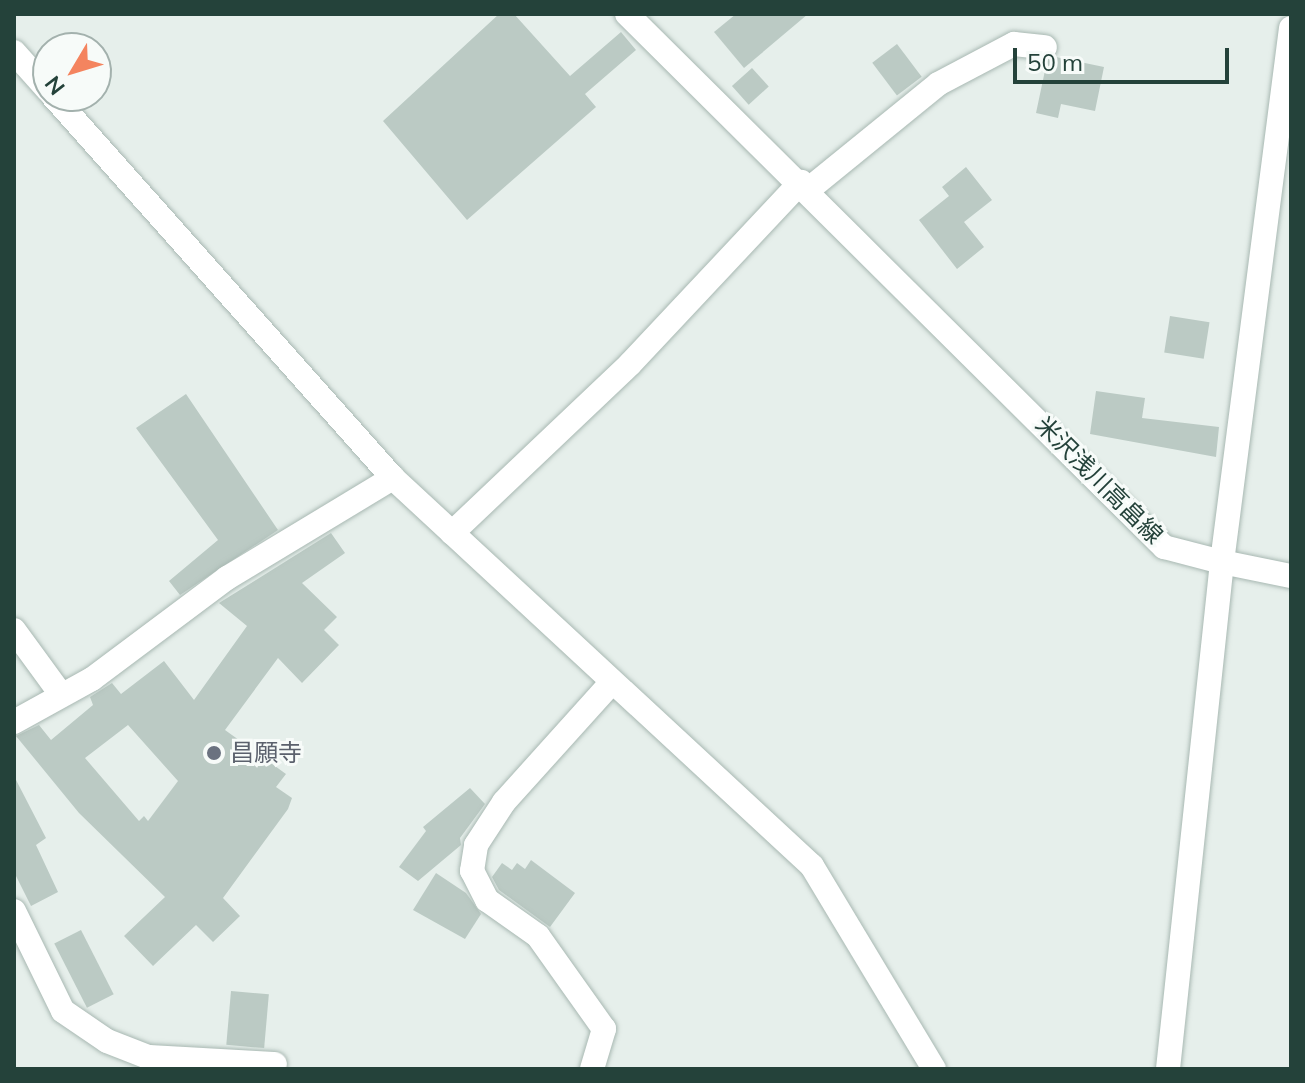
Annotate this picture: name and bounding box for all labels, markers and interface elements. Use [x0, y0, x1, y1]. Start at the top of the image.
north arrow [32, 32, 112, 112]
scale bar [1017, 32, 1233, 82]
text: 50 m [1027, 47, 1083, 77]
text: N [39, 70, 71, 101]
street label: 米沢浅川高畠線 [1029, 410, 1169, 550]
place label: 昌願寺 [230, 739, 302, 767]
marker: 昌願寺 [205, 744, 223, 762]

